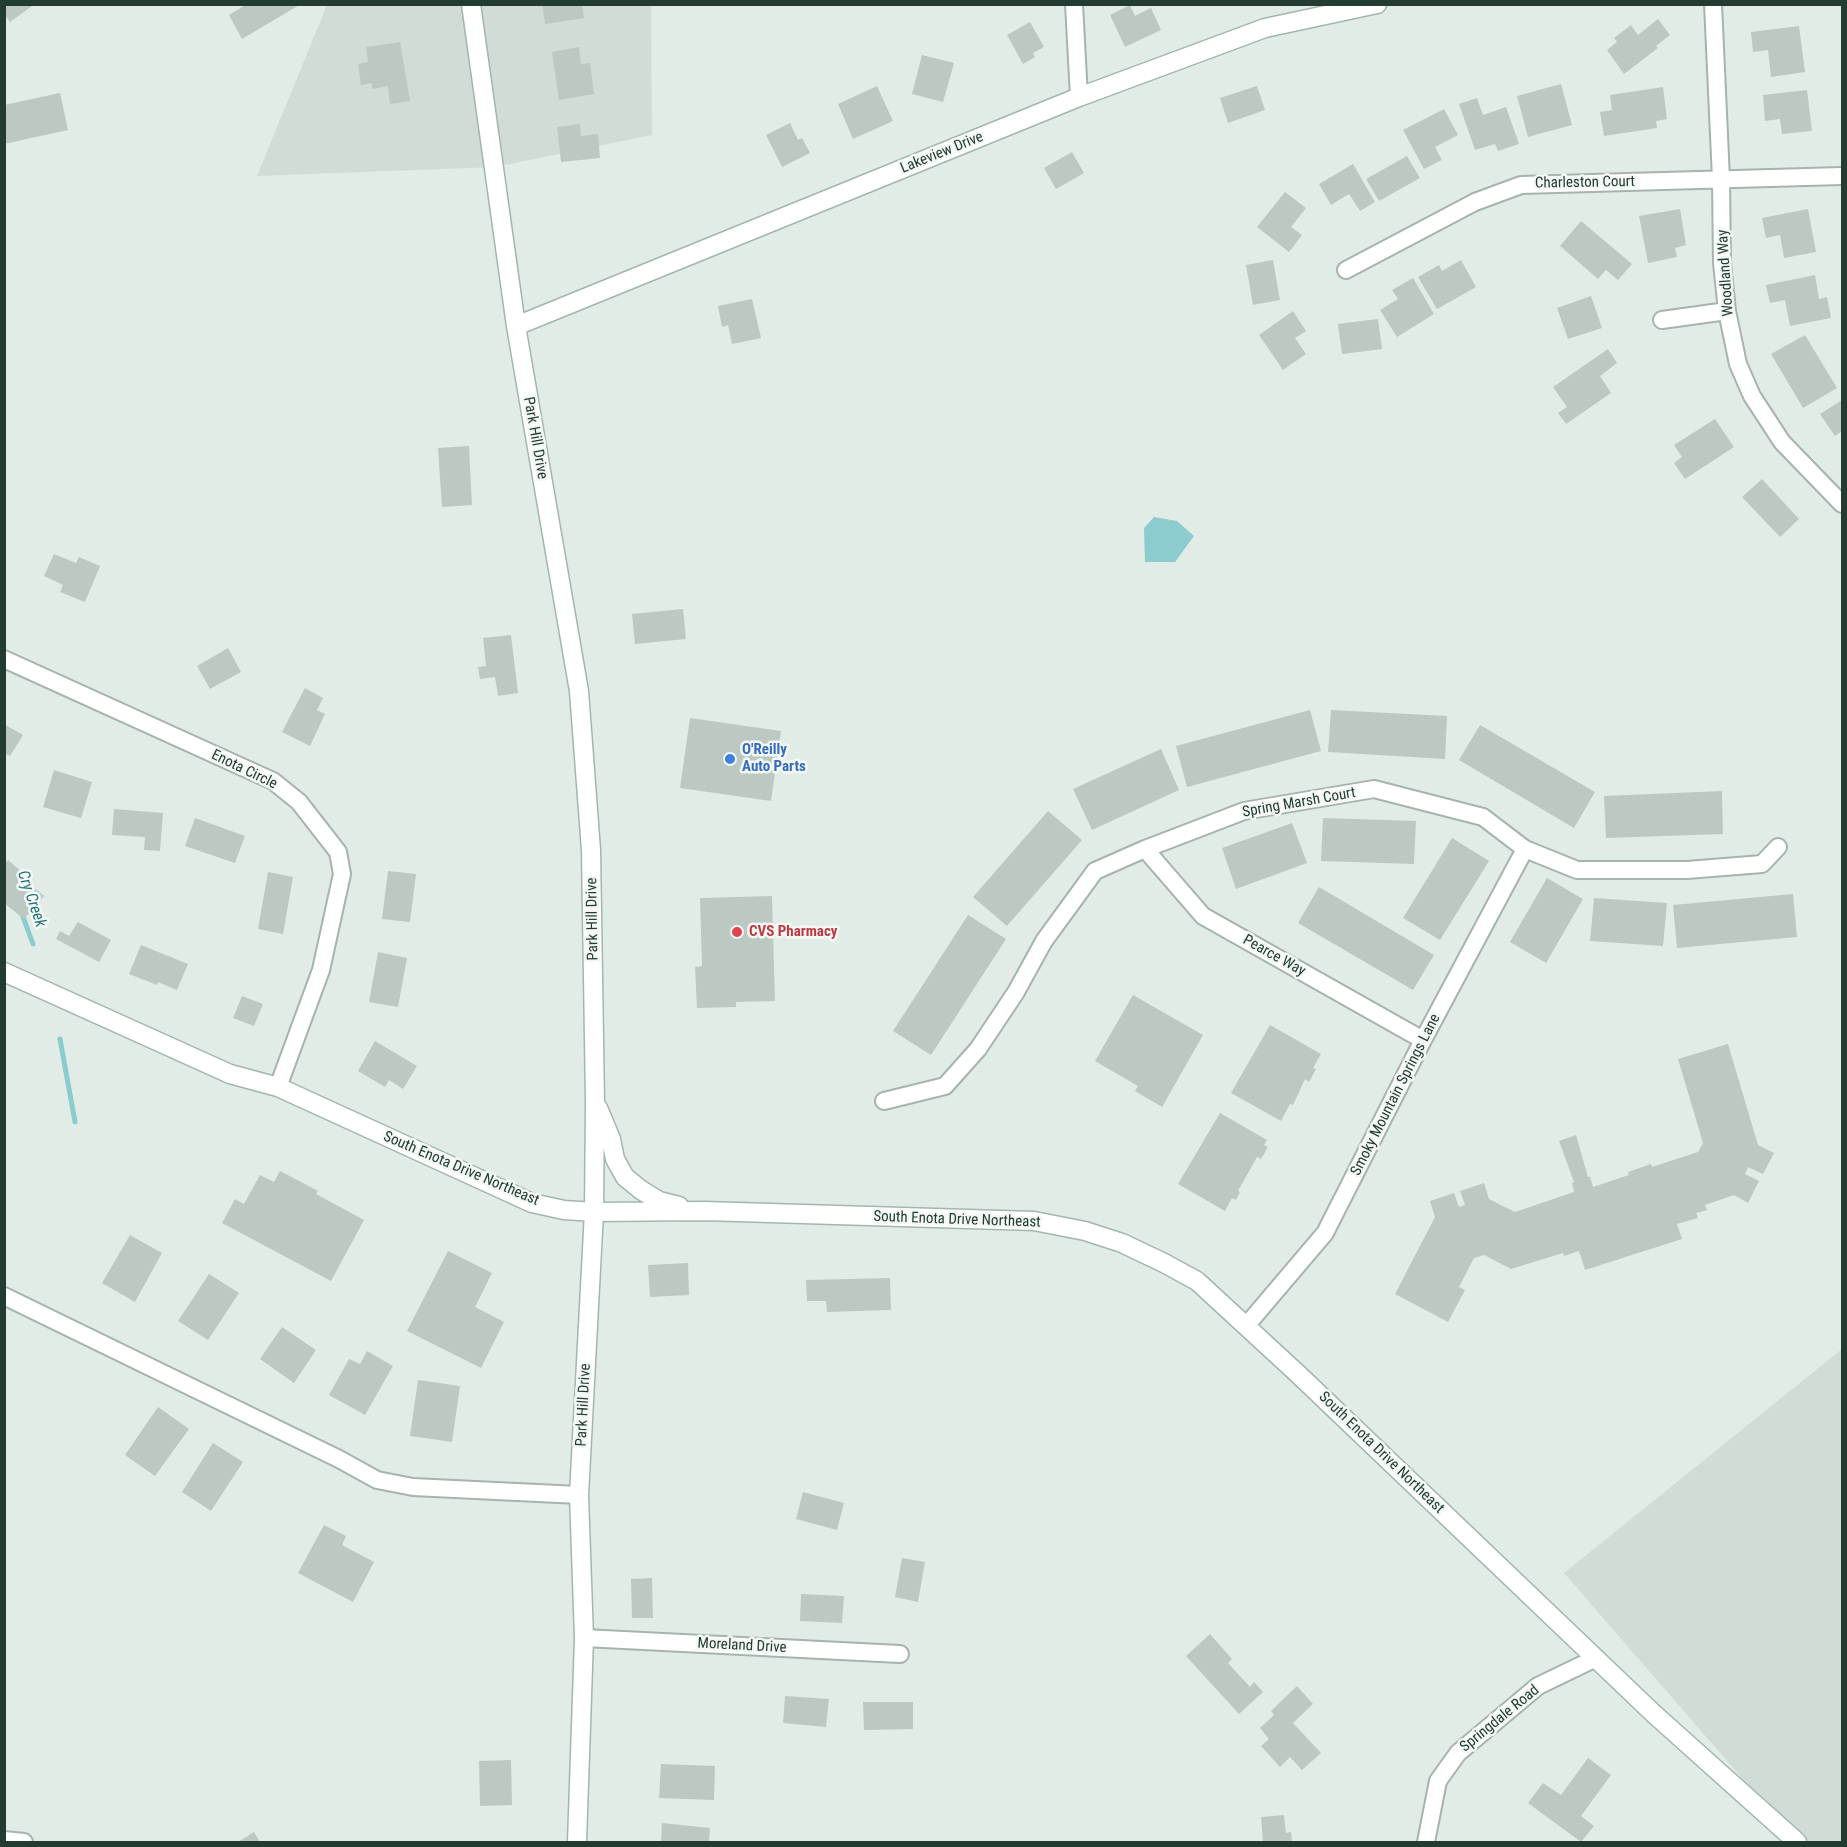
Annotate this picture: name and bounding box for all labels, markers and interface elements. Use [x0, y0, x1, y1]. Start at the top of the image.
street label: Lakeview Drive [898, 128, 986, 178]
street label: Charleston Court [1535, 173, 1635, 193]
street label: Woodland Way [1714, 229, 1738, 317]
street label: Park Hill Drive [519, 395, 551, 481]
place label: O'Reilly Auto Parts [742, 741, 806, 776]
street label: Enota Circle [208, 746, 280, 794]
marker: O'Reilly Auto Parts [723, 752, 737, 766]
street label: Spring Marsh Court [1241, 784, 1357, 822]
water label: Cry Creek [12, 868, 50, 930]
street label: Park Hill Drive [583, 877, 603, 961]
place label: CVS Pharmacy [749, 923, 837, 941]
marker: CVS Pharmacy [730, 925, 744, 939]
street label: Pearce Way [1240, 931, 1308, 981]
street label: Smoky Mountain Springs Lane [1347, 1011, 1445, 1179]
street label: South Enota Drive Northeast [380, 1128, 542, 1210]
street label: South Enota Drive Northeast [873, 1208, 1041, 1232]
street label: Park Hill Drive [573, 1363, 595, 1447]
street label: South Enota Drive Northeast [1315, 1388, 1447, 1518]
street label: Moreland Drive [697, 1635, 787, 1657]
street label: Springdale Road [1457, 1682, 1543, 1756]

